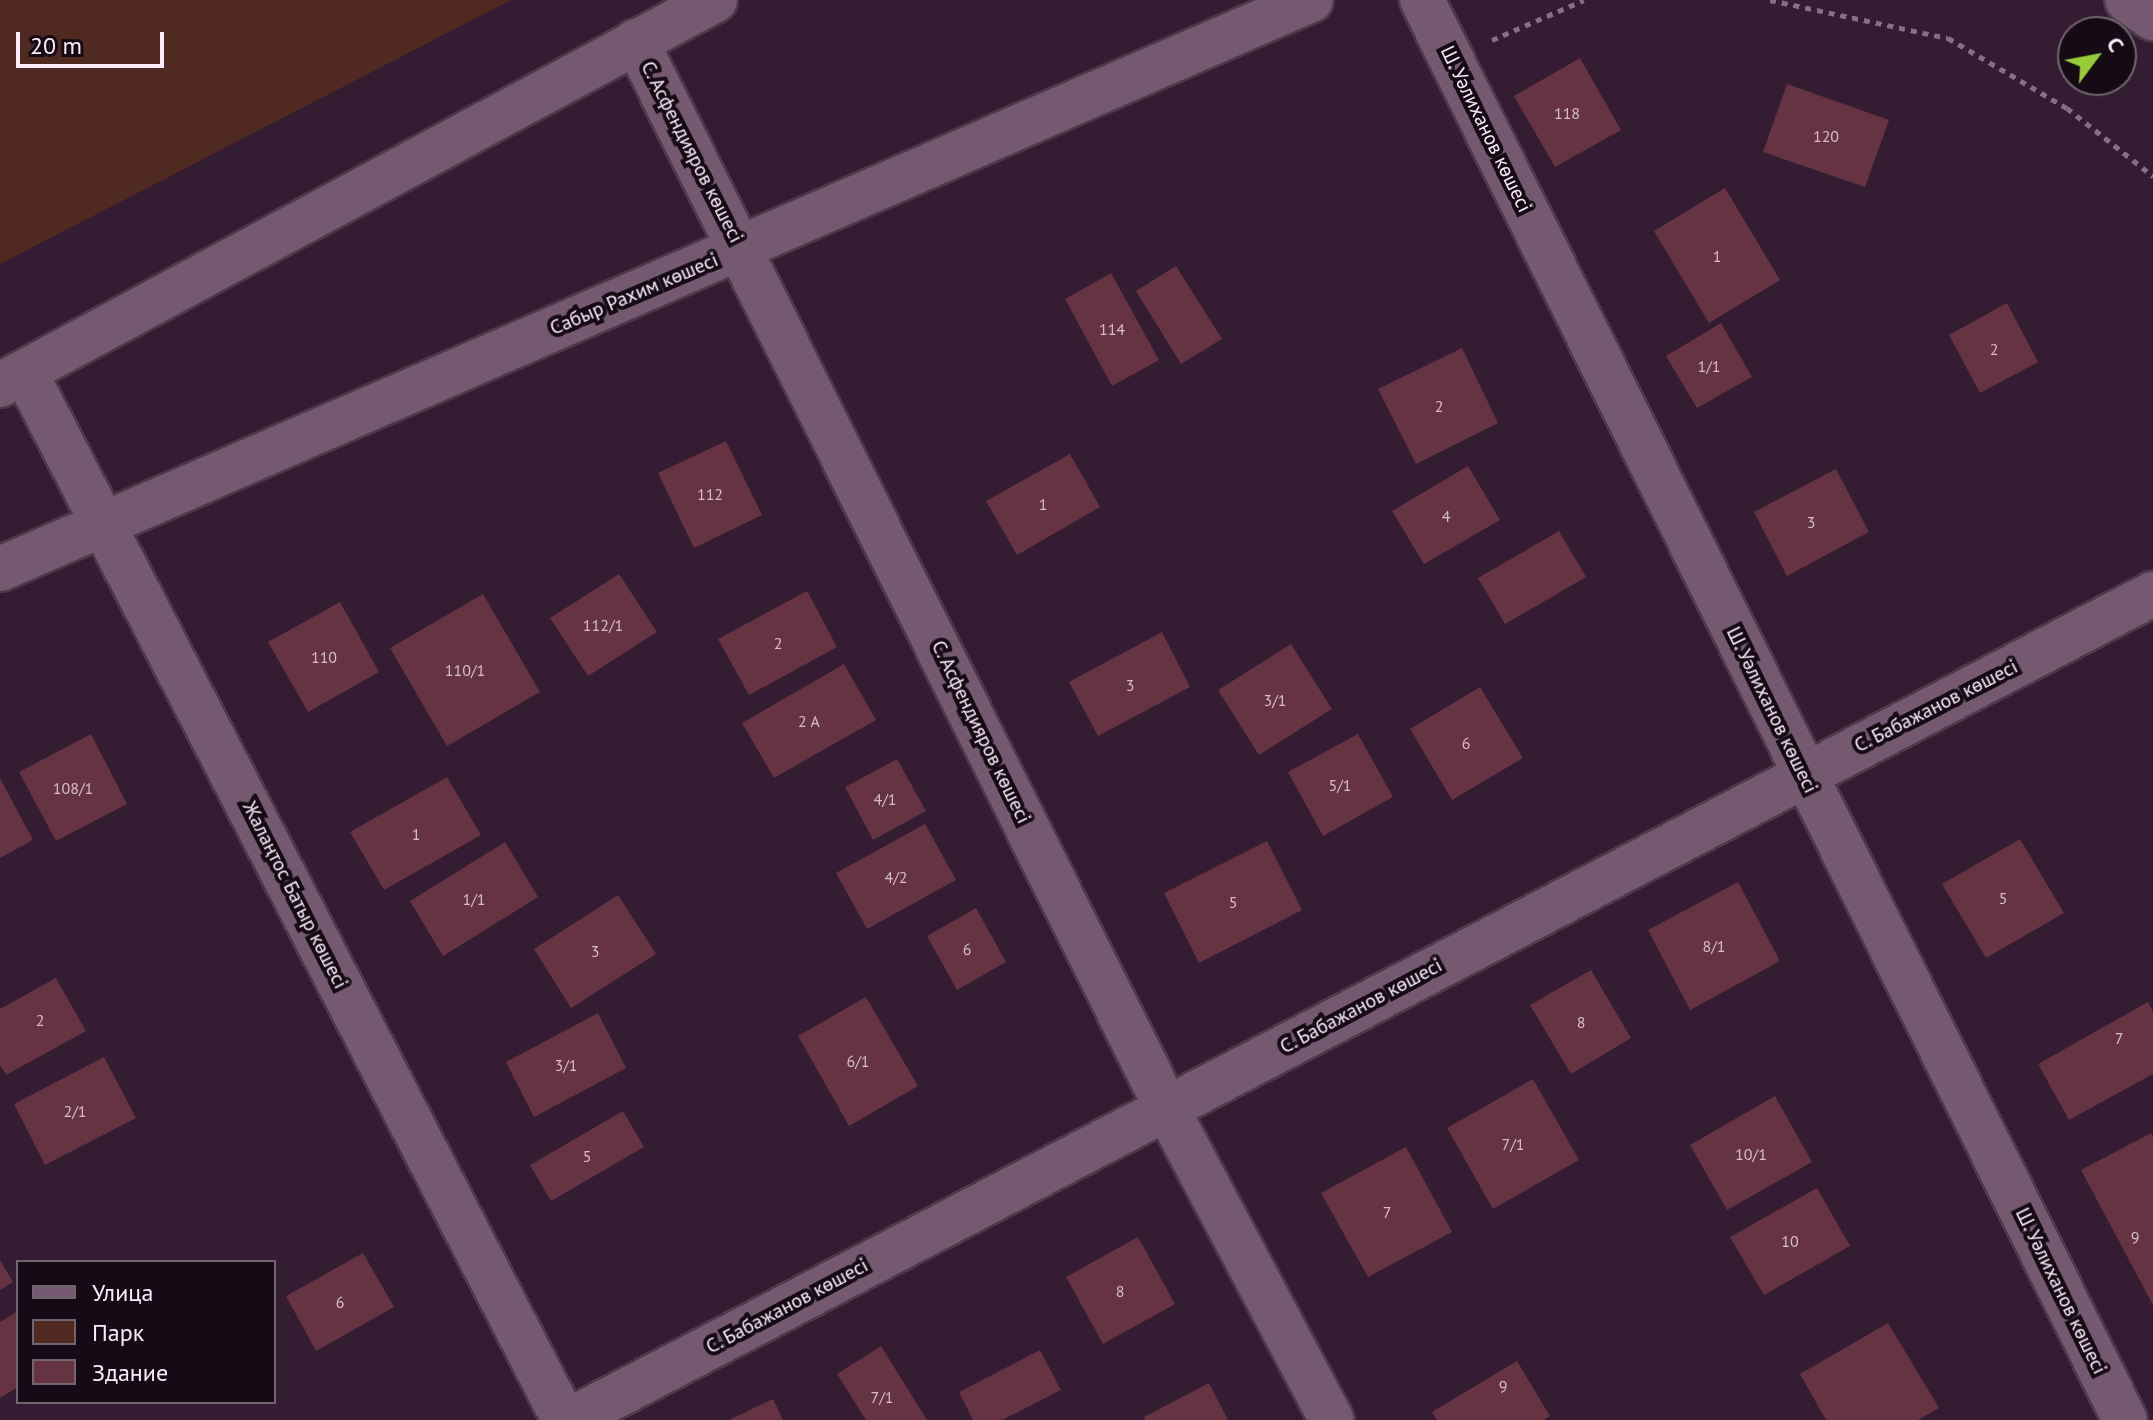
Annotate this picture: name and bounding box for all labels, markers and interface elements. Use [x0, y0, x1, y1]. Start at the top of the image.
scale bar [20, 16, 168, 66]
north arrow [2057, 16, 2137, 96]
text: 20 m [30, 30, 82, 61]
text: С [2101, 32, 2131, 57]
street label: Ш. Уәлиханов көшесі [1435, 41, 1537, 217]
street label: С. Асфендияров көшесі [635, 56, 749, 248]
house number: 118 [1554, 103, 1580, 123]
house number: 120 [1813, 126, 1839, 146]
house number: 1 [1713, 246, 1721, 266]
street label: Сабыр Рахим көшесі [546, 248, 722, 340]
house number: 114 [1099, 319, 1125, 339]
house number: 2 [1990, 339, 1998, 359]
house number: 1/1 [1697, 356, 1721, 376]
house number: 2 [1435, 396, 1443, 416]
house number: 112 [697, 484, 723, 504]
house number: 1 [1039, 494, 1047, 514]
house number: 4 [1442, 506, 1450, 526]
house number: 3 [1807, 512, 1815, 532]
house number: 112/1 [583, 615, 623, 635]
street label: Ш. Уәлиханов көшесі [1721, 622, 1823, 798]
house number: 2 [774, 633, 782, 653]
street label: С. Асфендияров көшесі [926, 636, 1036, 828]
house number: 110 [311, 647, 337, 667]
street label: С. Бабажанов көшесі [1850, 654, 2022, 758]
house number: 110/1 [445, 660, 485, 680]
house number: 3 [1126, 675, 1134, 695]
house number: 3/1 [1263, 690, 1287, 710]
house number: 2 А [798, 711, 820, 731]
house number: 6 [1462, 733, 1470, 753]
house number: 5/1 [1328, 775, 1352, 795]
house number: 108/1 [53, 778, 93, 798]
house number: 4/1 [873, 789, 897, 809]
street label: Жалаңтос Батыр көшесі [237, 797, 353, 993]
house number: 1 [412, 824, 420, 844]
house number: 4/2 [884, 867, 908, 887]
house number: 5 [1999, 888, 2007, 908]
house number: 1/1 [462, 889, 486, 909]
house number: 5 [1229, 892, 1237, 912]
house number: 8/1 [1702, 936, 1726, 956]
house number: 6 [963, 939, 971, 959]
house number: 3 [591, 941, 599, 961]
street label: С. Бабажанов көшесі [1275, 953, 1447, 1059]
house number: 2 [36, 1010, 44, 1030]
house number: 8 [1577, 1012, 1585, 1032]
house number: 7 [2115, 1028, 2123, 1048]
house number: 6/1 [846, 1051, 870, 1071]
house number: 3/1 [554, 1055, 578, 1075]
house number: 2/1 [63, 1101, 87, 1121]
house number: 7/1 [1501, 1134, 1525, 1154]
house number: 10/1 [1735, 1144, 1767, 1164]
house number: 5 [583, 1146, 591, 1166]
house number: 7 [1383, 1202, 1391, 1222]
street label: Ш. Уәлиханов көшесі [2010, 1203, 2112, 1379]
house number: 9 [2131, 1227, 2139, 1247]
house number: 10 [1781, 1231, 1799, 1251]
street label: С. Бабажанов көшесі [701, 1253, 873, 1359]
legend [16, 1260, 276, 1404]
text: Улица [92, 1277, 153, 1308]
house number: 8 [1116, 1281, 1124, 1301]
house number: 6 [336, 1292, 344, 1312]
text: Парк [92, 1317, 144, 1348]
text: Здание [92, 1357, 168, 1388]
house number: 9 [1499, 1376, 1507, 1396]
house number: 7/1 [870, 1387, 894, 1407]

